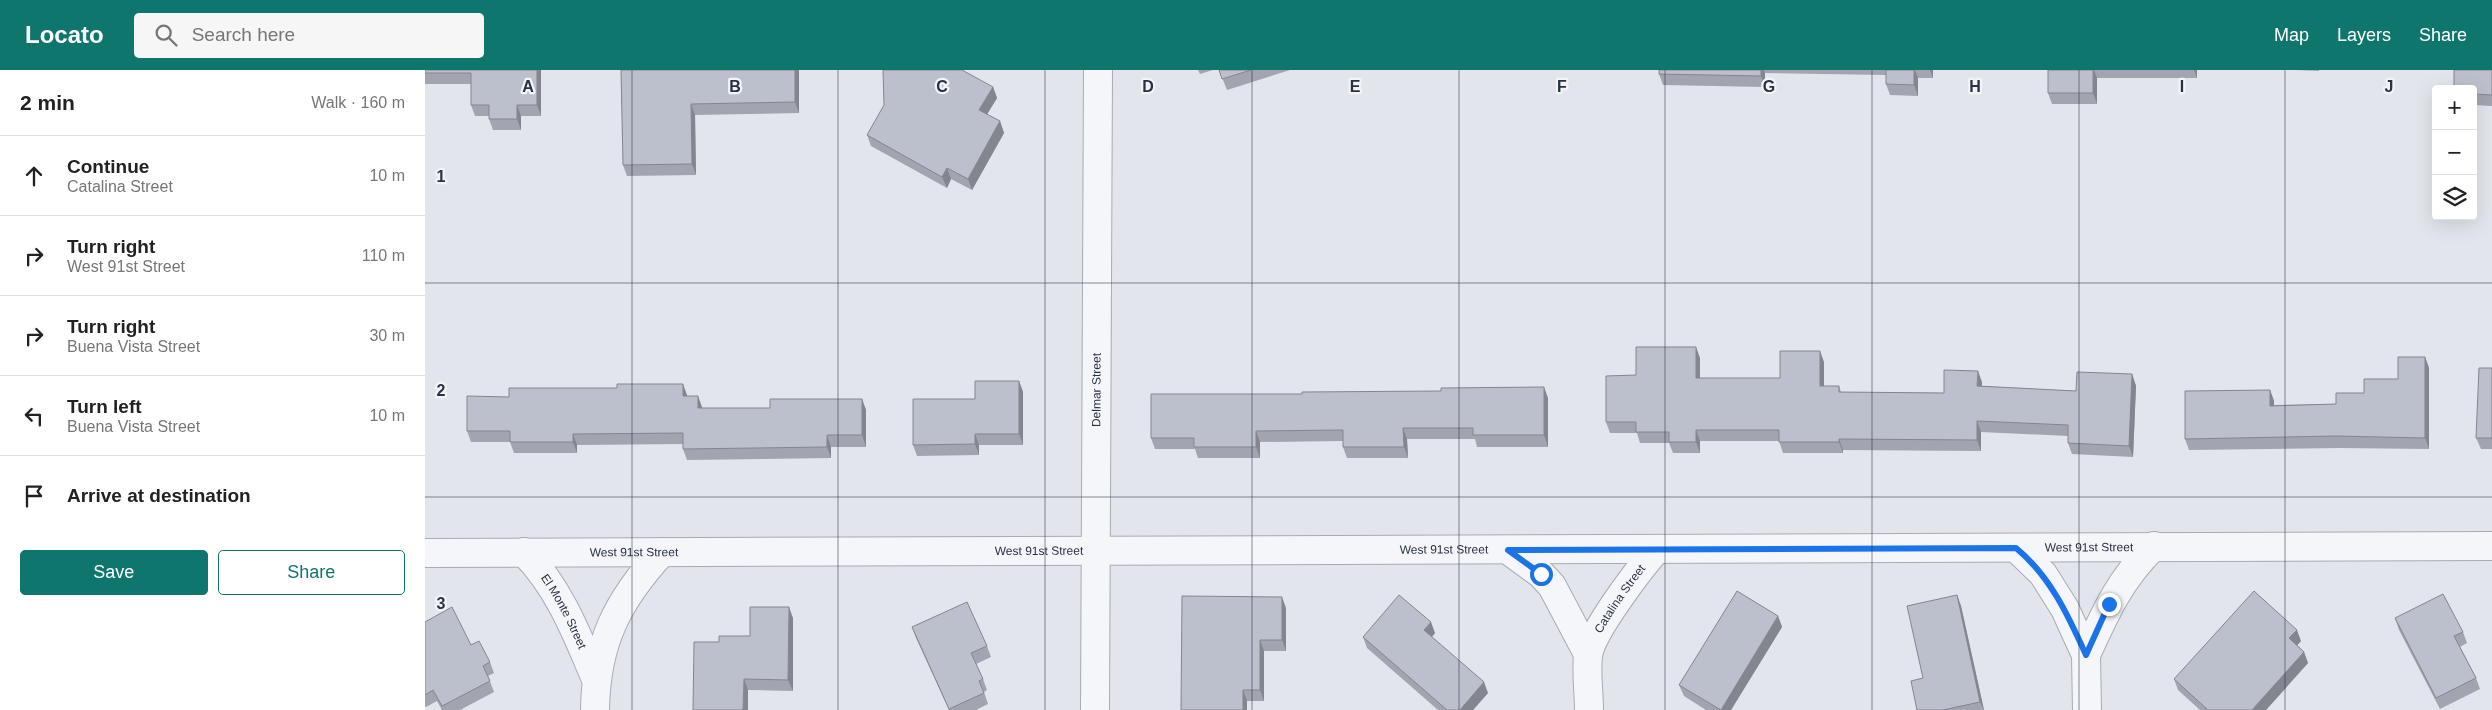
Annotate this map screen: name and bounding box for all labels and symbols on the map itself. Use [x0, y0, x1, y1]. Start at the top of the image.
text: A [522, 78, 534, 95]
text: B [729, 78, 741, 95]
text: C [936, 78, 948, 95]
text: D [1142, 78, 1154, 95]
text: E [1350, 78, 1361, 95]
text: F [1557, 78, 1567, 95]
text: G [1763, 78, 1775, 95]
text: H [1969, 78, 1981, 95]
text: I [2180, 78, 2184, 95]
text: J [2385, 78, 2393, 95]
text: 1 [437, 168, 446, 185]
street label: Delmar Street [1089, 352, 1104, 427]
text: 2 [437, 382, 446, 399]
street label: West 91st Street [2045, 540, 2134, 555]
street label: West 91st Street [1400, 542, 1489, 557]
street label: West 91st Street [995, 544, 1084, 558]
street label: West 91st Street [590, 545, 679, 559]
street label: Catalina Street [1591, 561, 1649, 635]
route start [1530, 563, 1553, 586]
street label: El Monte Street [538, 571, 590, 652]
route end [2098, 593, 2121, 616]
text: 3 [437, 595, 446, 612]

